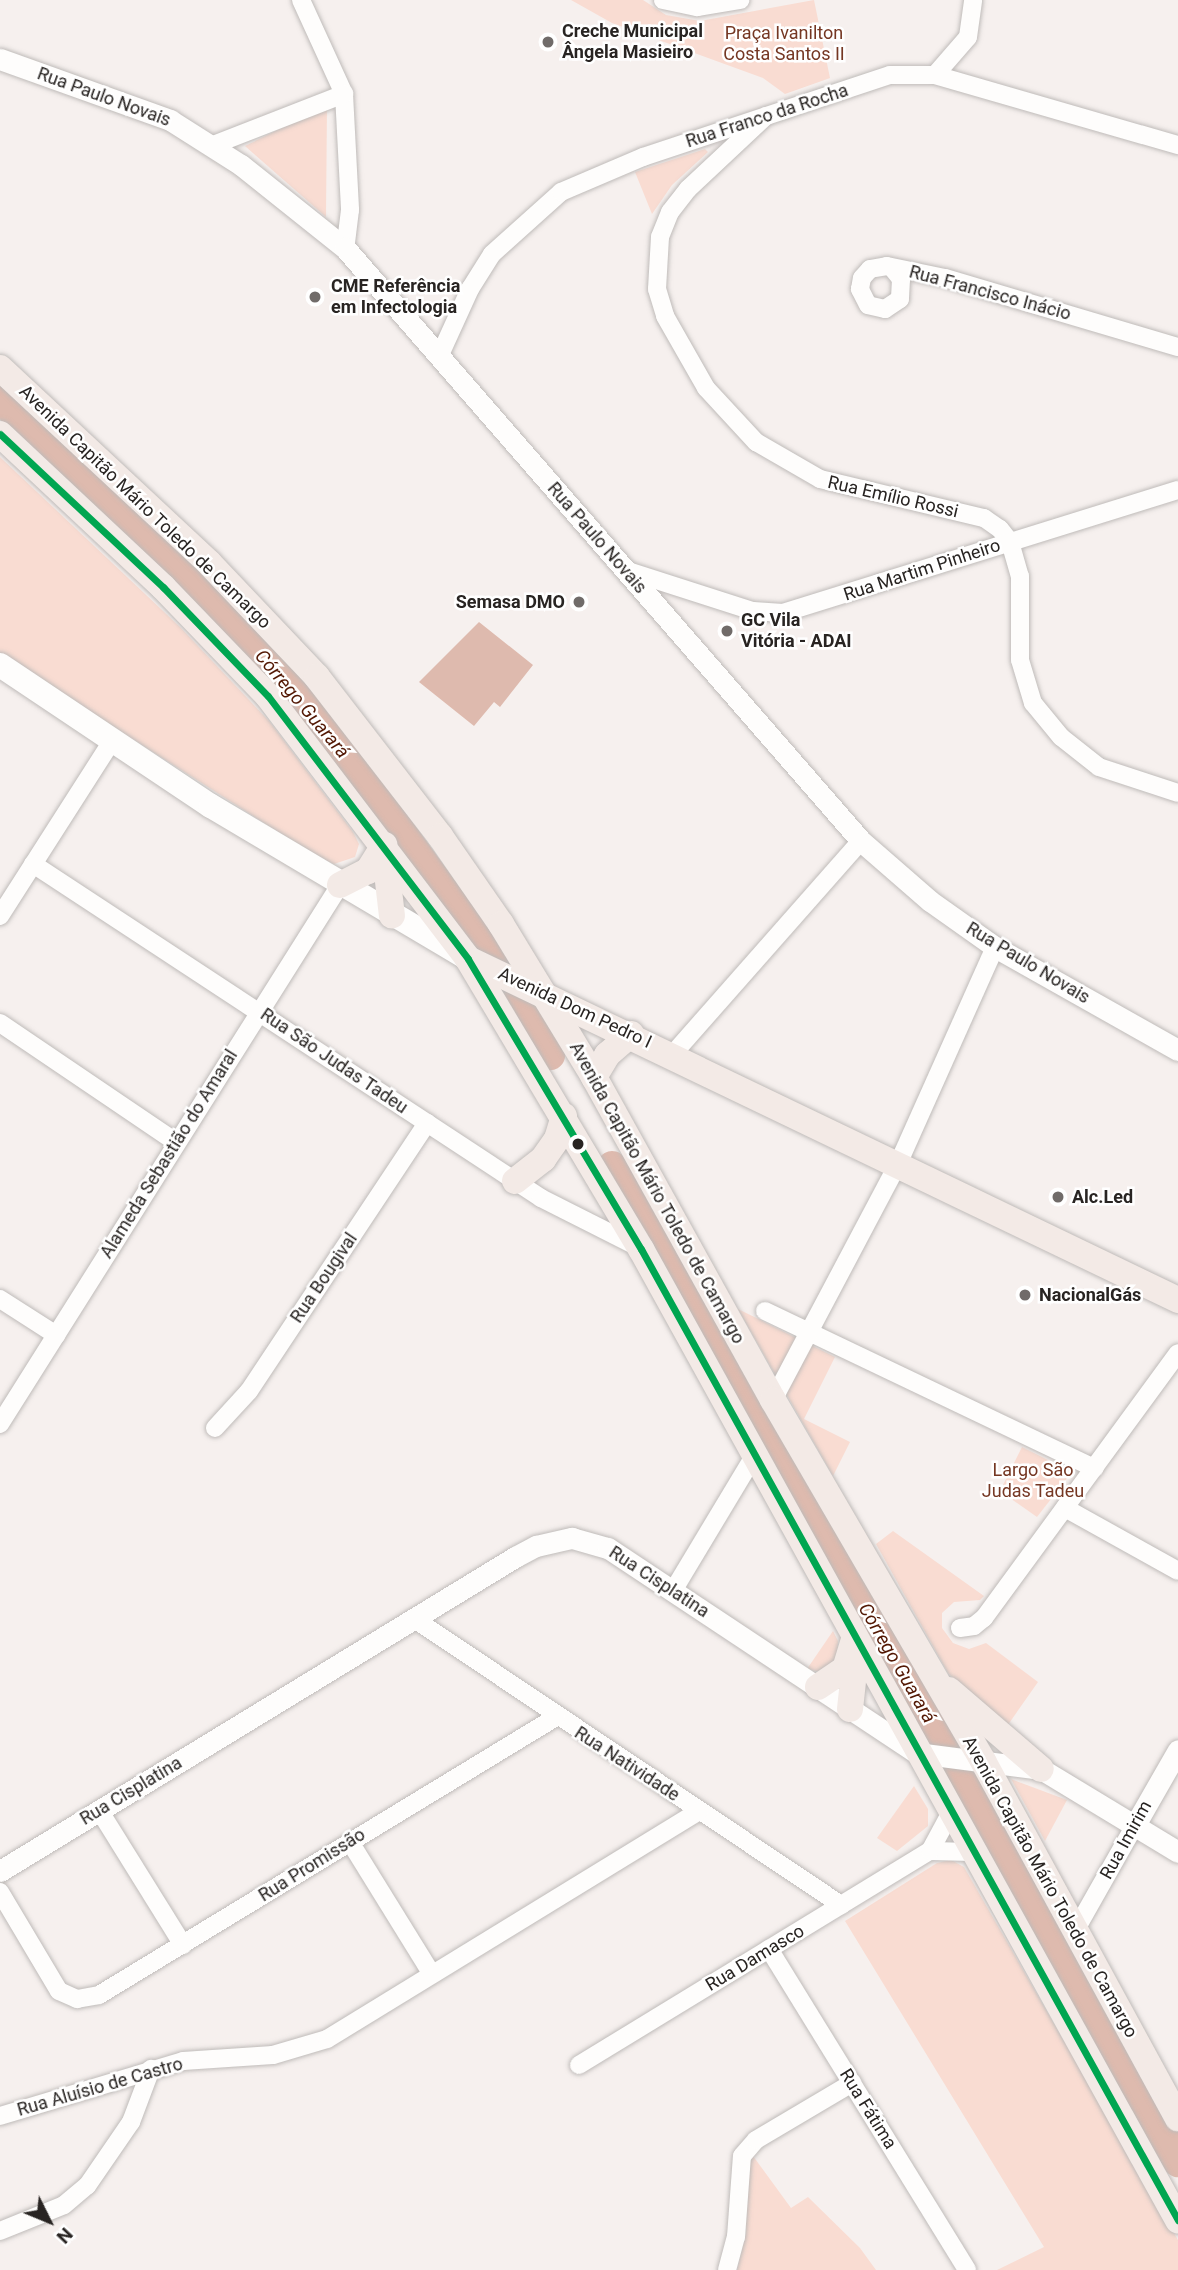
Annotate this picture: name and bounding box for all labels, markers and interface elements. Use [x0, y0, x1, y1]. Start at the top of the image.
place label: Creche Municipal Ângela Masieiro [562, 21, 703, 64]
park label: Praça Ivanilton Costa Santos II [723, 23, 845, 66]
marker: Creche Municipal Ângela Masieiro [540, 34, 556, 50]
street label: Rua Paulo Novais [34, 63, 174, 131]
street label: Rua Franco da Rocha [683, 80, 851, 152]
street label: Rua Francisco Inácio [907, 261, 1073, 325]
place label: CME Referência em Infectologia [331, 276, 460, 318]
marker: CME Referência em Infectologia [305, 287, 325, 307]
street label: Avenida Capitão Mário Toledo de Camargo [15, 381, 275, 633]
street label: Rua Emílio Rossi [826, 471, 960, 523]
street label: Rua Paulo Novais [543, 478, 651, 598]
street label: Rua Martim Pinheiro [841, 534, 1003, 606]
place label: Semasa DMO [456, 591, 565, 613]
marker: Semasa DMO [571, 594, 587, 610]
place label: GC Vila Vitória - ADAI [741, 610, 852, 652]
marker: GC Vila Vitória - ADAI [719, 623, 735, 639]
water label: Córrego Guarará [250, 645, 354, 763]
street label: Rua Paulo Novais [962, 918, 1094, 1008]
street label: Avenida Dom Pedro I [495, 963, 655, 1053]
street label: Rua São Judas Tadeu [256, 1004, 412, 1118]
street label: Avenida Capitão Mário Toledo de Camargo [565, 1038, 749, 1348]
street label: Alameda Sebastião do Amaral [96, 1046, 242, 1262]
unlabelled marker [571, 1137, 585, 1151]
place label: Alc.Led [1072, 1186, 1133, 1208]
marker: Alc.Led [1050, 1189, 1066, 1205]
street label: Rua Bougival [286, 1229, 362, 1327]
place label: NacionalGás [1039, 1284, 1141, 1306]
marker: NacionalGás [1017, 1287, 1033, 1303]
park label: Largo São Judas Tadeu [982, 1460, 1084, 1502]
street label: Rua Cisplatina [605, 1542, 713, 1622]
water label: Córrego Guarará [853, 1599, 941, 1727]
street label: Rua Natividade [570, 1722, 684, 1806]
street label: Avenida Capitão Mário Toledo de Camargo [958, 1732, 1142, 2042]
street label: Rua Cisplatina [76, 1752, 186, 1830]
street label: Rua Imirim [1096, 1797, 1156, 1883]
street label: Rua Promissão [255, 1824, 369, 1906]
street label: Rua Damasco [702, 1920, 808, 1996]
street label: Rua Aluísio de Castro [15, 2053, 185, 2121]
street label: Rua Fátima [835, 2065, 901, 2153]
north arrow [14, 2186, 84, 2256]
text: N [52, 2223, 78, 2248]

